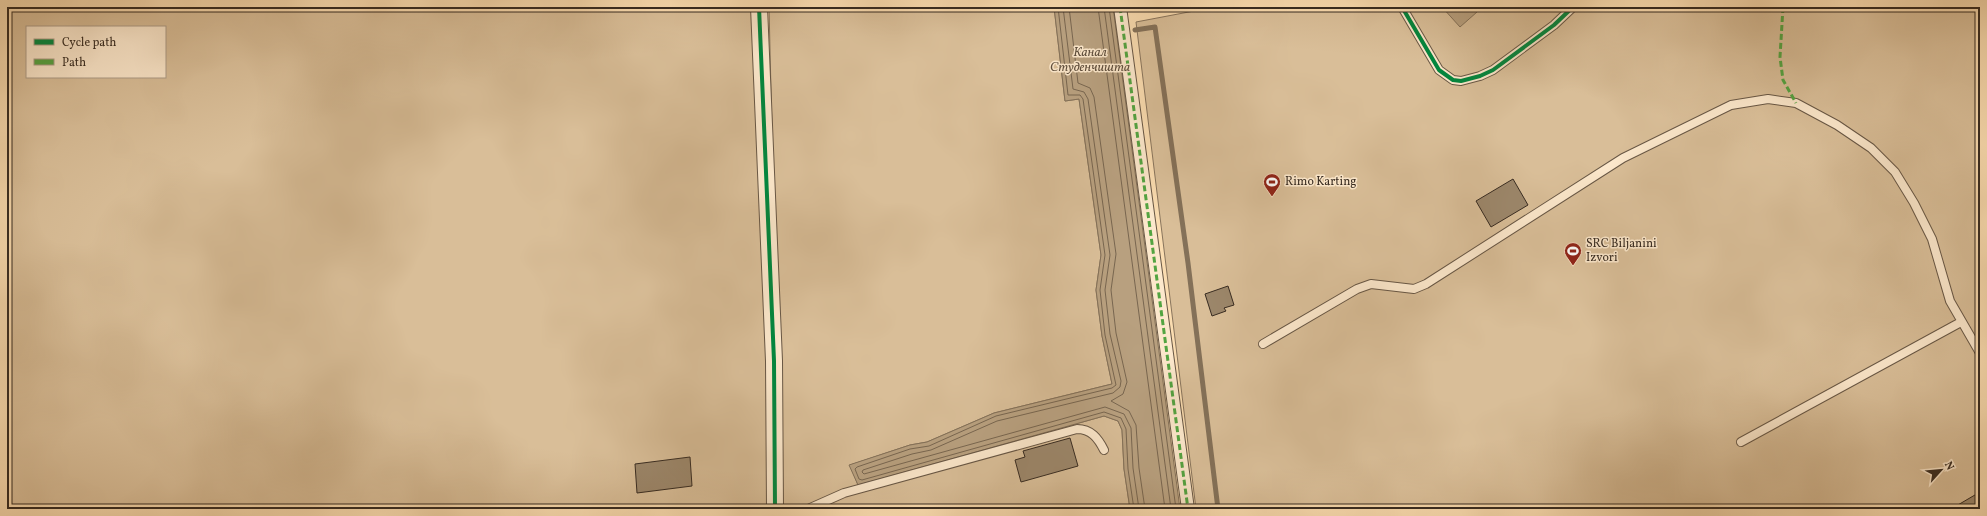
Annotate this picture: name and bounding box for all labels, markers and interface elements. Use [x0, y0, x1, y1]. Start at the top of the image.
legend [26, 26, 166, 78]
text: Cycle path [62, 35, 117, 51]
water label: Канал Студенчишта [1050, 44, 1130, 77]
text: Path [62, 55, 86, 71]
sports icon: Rimo Karting [1262, 172, 1282, 197]
place label: Rimo Karting [1285, 174, 1357, 190]
place label: SRC Biljanini Izvori [1586, 236, 1657, 266]
sports icon: SRC Biljanini Izvori [1563, 241, 1583, 266]
north arrow [1921, 450, 1961, 490]
text: N [1940, 459, 1957, 473]

